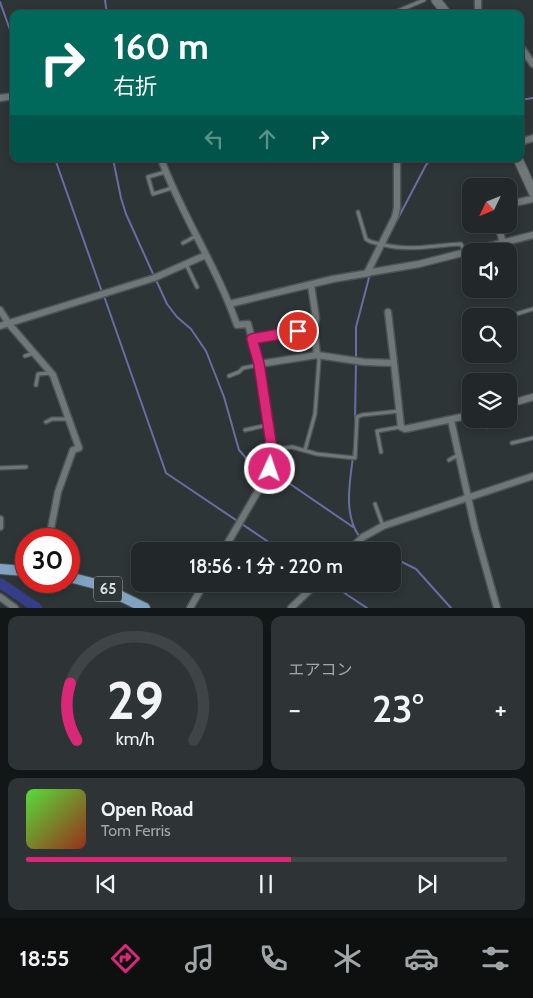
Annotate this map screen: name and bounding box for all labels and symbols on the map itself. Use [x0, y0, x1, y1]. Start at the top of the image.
north arrow [462, 178, 518, 232]
pin [277, 310, 319, 352]
position arrow [243, 442, 295, 494]
speed limit sign: 30 [15, 528, 80, 593]
road number: 65 [94, 576, 122, 602]

